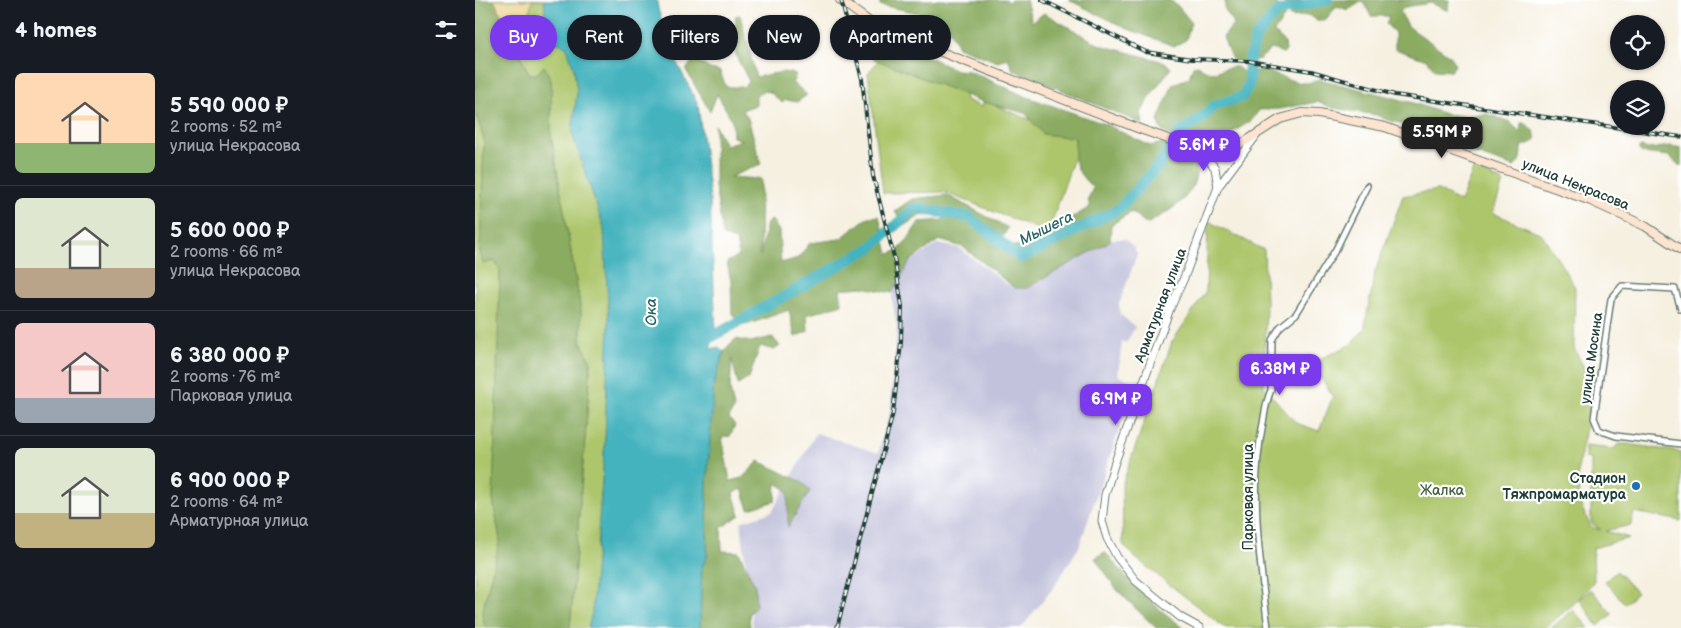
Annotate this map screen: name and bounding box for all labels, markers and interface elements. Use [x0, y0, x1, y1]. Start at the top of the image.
chip: Buy [490, 15, 557, 60]
chip: Rent [567, 15, 642, 60]
chip: Filters [652, 15, 738, 60]
chip: New [748, 15, 820, 60]
chip: Apartment [830, 15, 951, 60]
map controls [1610, 15, 1665, 135]
button: locate [1610, 15, 1665, 70]
icon: filters [432, 16, 460, 44]
text: 4 homes [15, 18, 97, 43]
button: layers [1610, 80, 1665, 135]
icon: home [55, 93, 115, 153]
text: 5 590 000 ₽ [170, 93, 288, 118]
pin: 5.59M ₽ [1396, 116, 1488, 159]
text: 2 rooms · 52 m² [170, 118, 282, 137]
text: 5.59M ₽ [1413, 123, 1471, 142]
pin: 5.6M ₽ [1163, 130, 1245, 172]
text: 5.6M ₽ [1179, 136, 1229, 155]
text: улица Некрасова [170, 137, 300, 156]
street label: улица Некрасова [1520, 155, 1633, 214]
water label: Мышега [1016, 207, 1077, 250]
icon: home [55, 218, 115, 278]
text: 5 600 000 ₽ [170, 218, 290, 243]
text: 2 rooms · 66 m² [170, 243, 283, 262]
street label: Арматурная улица [1130, 245, 1190, 366]
text: улица Некрасова [170, 262, 300, 281]
water label: Ока [642, 298, 661, 326]
street label: улица Мосина [1577, 310, 1606, 405]
icon: home [55, 343, 115, 403]
text: 6 380 000 ₽ [170, 343, 289, 368]
pin: 6.38M ₽ [1234, 354, 1326, 396]
text: 6.38M ₽ [1250, 360, 1310, 379]
text: 2 rooms · 76 m² [170, 368, 281, 387]
pin: 6.9M ₽ [1075, 384, 1157, 426]
text: Парковая улица [170, 387, 292, 406]
text: 6.9M ₽ [1091, 390, 1141, 409]
street label: Парковая улица [1240, 443, 1257, 551]
icon: home [55, 468, 115, 528]
text: 6 900 000 ₽ [170, 468, 290, 493]
place label: Стадион Тяжпромарматура [1503, 470, 1627, 503]
marker: Стадион Тяжпромарматура [1630, 480, 1642, 492]
park label: Жалка [1420, 482, 1465, 499]
text: 2 rooms · 64 m² [170, 493, 283, 512]
text: Арматурная улица [170, 512, 309, 531]

